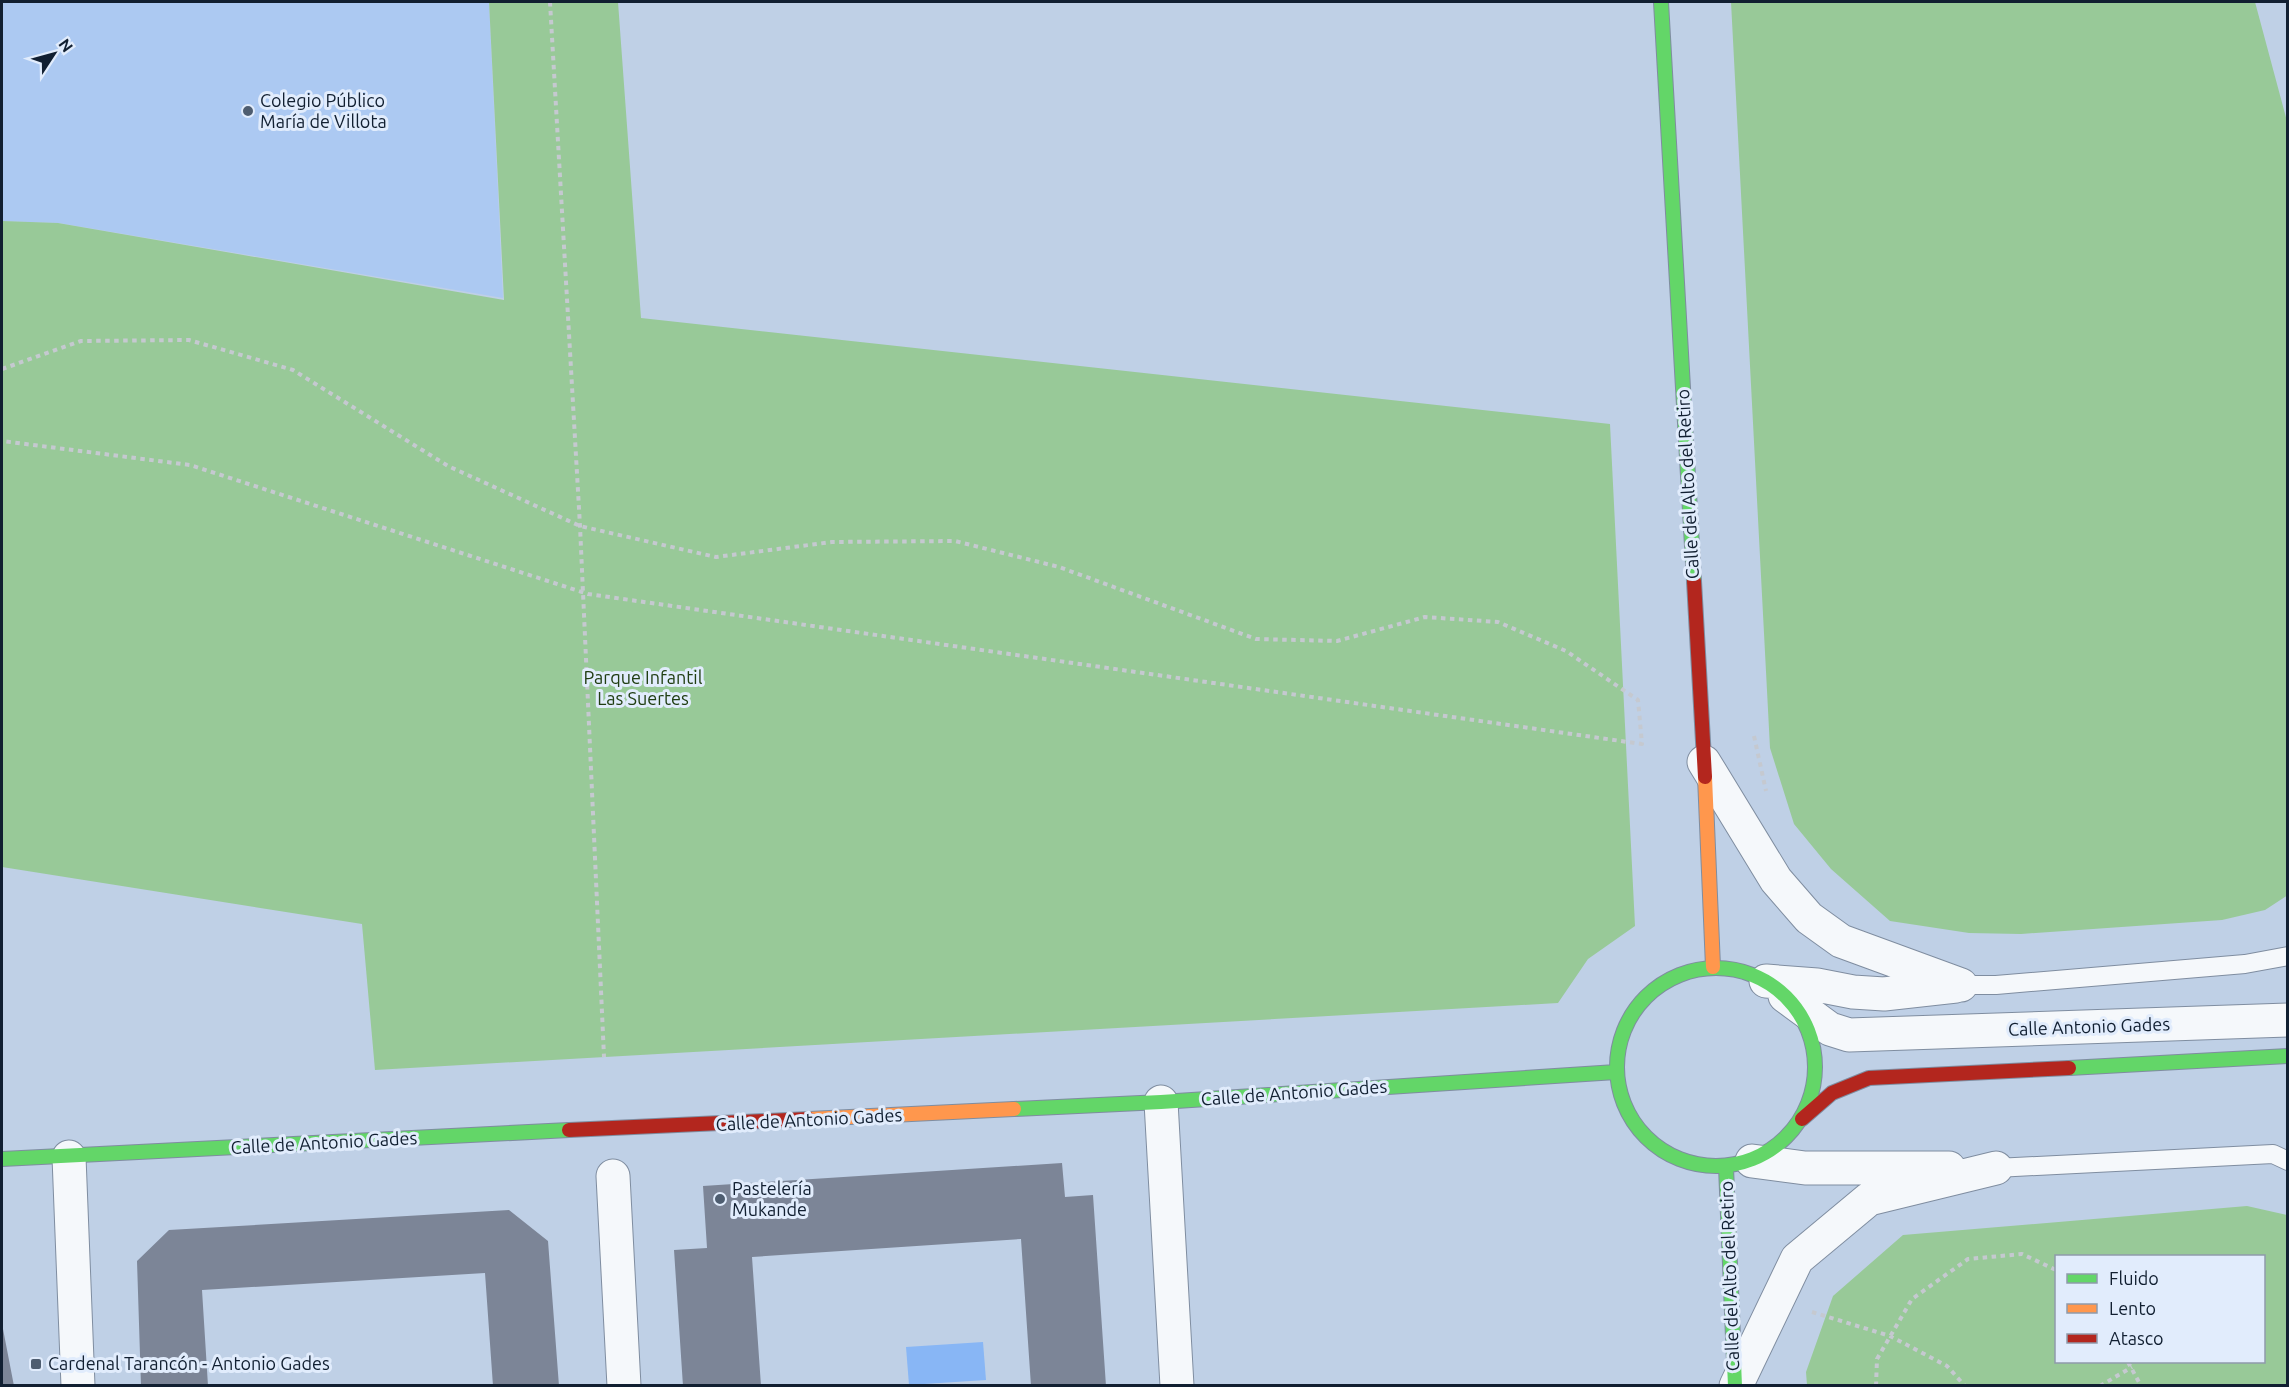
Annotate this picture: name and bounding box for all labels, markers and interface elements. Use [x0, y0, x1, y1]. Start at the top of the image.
north arrow [24, 24, 84, 84]
text: N [55, 35, 77, 55]
place label: Colegio Público María de Villota [260, 90, 387, 131]
marker: Colegio Público María de Villota [241, 104, 255, 118]
street label: Calle del Alto del Retiro [1672, 388, 1702, 580]
park label: Parque Infantil Las Suertes [584, 667, 703, 708]
street label: Calle Antonio Gades [2008, 1013, 2171, 1039]
street label: Calle de Antonio Gades [1200, 1076, 1388, 1108]
street label: Calle de Antonio Gades [715, 1104, 903, 1134]
street label: Calle de Antonio Gades [230, 1127, 418, 1157]
place label: Pastelería Mukande [732, 1178, 812, 1219]
street label: Calle del Alto del Retiro [1716, 1181, 1742, 1372]
marker: Pastelería Mukande [713, 1192, 727, 1206]
legend [2055, 1255, 2265, 1363]
text: Fluido [2109, 1268, 2159, 1288]
text: Lento [2109, 1298, 2156, 1318]
text: Atasco [2109, 1328, 2164, 1348]
place label: Cardenal Tarancón - Antonio Gades [48, 1353, 330, 1373]
marker: Cardenal Tarancón - Antonio Gades [29, 1357, 43, 1371]

